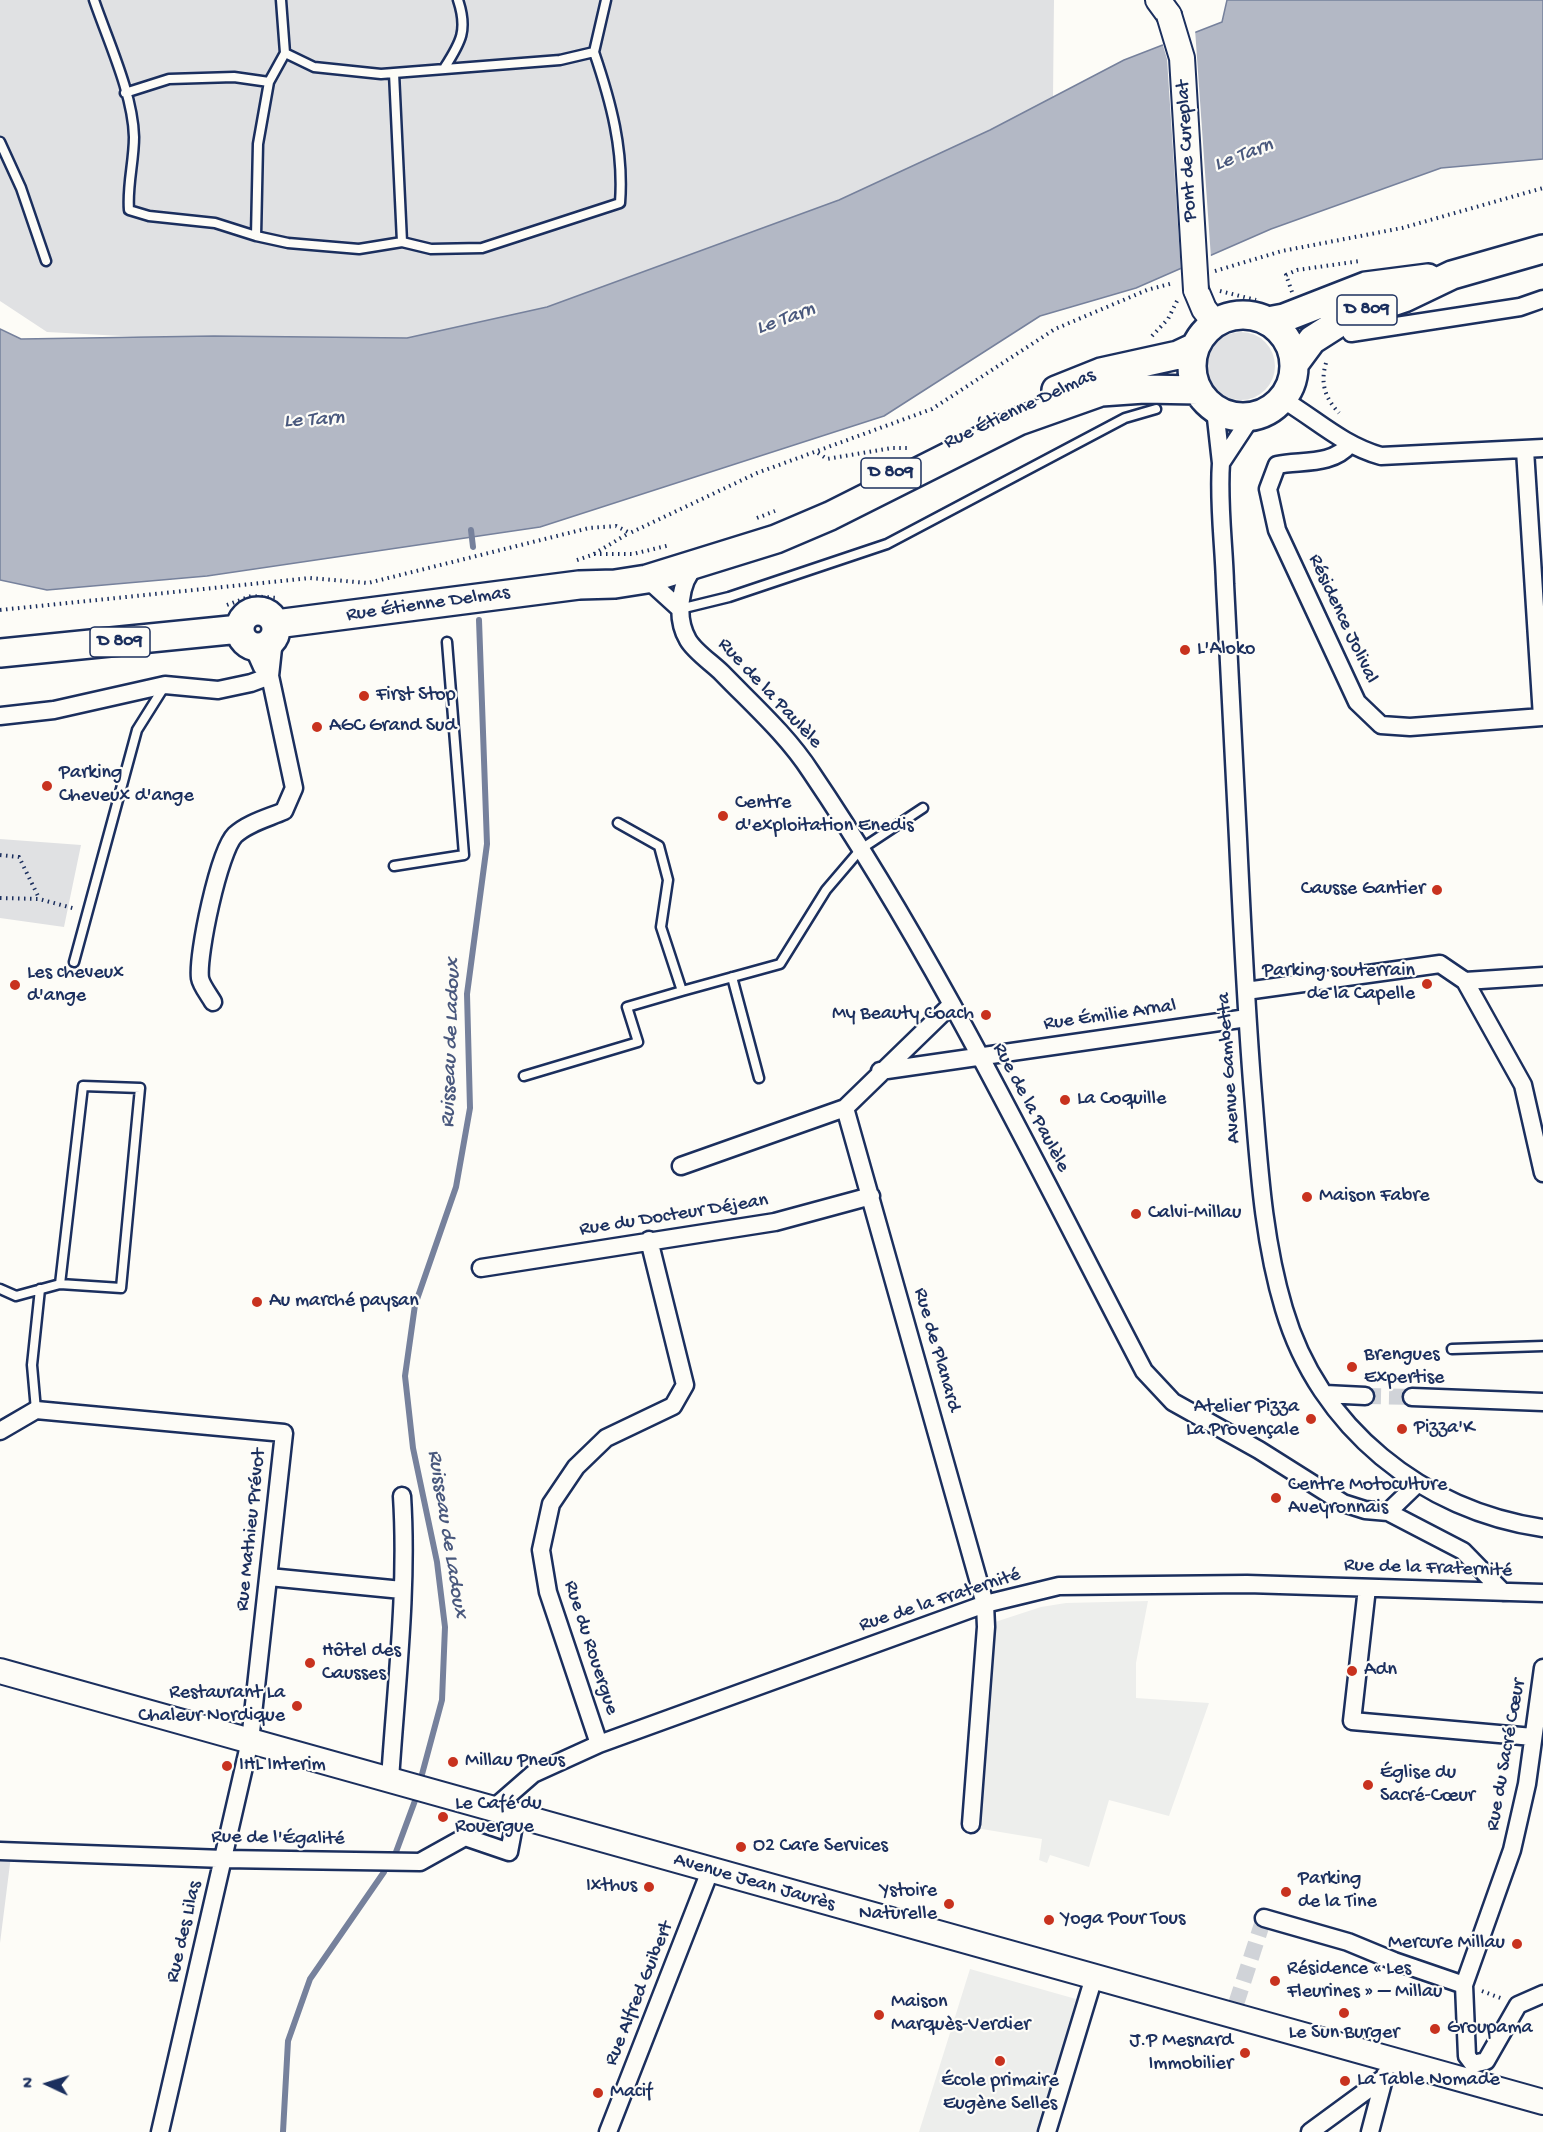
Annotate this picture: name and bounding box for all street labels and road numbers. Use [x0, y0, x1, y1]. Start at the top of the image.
street label: Pont de Cureplat [1172, 80, 1204, 222]
road number: D 809 [1337, 295, 1397, 325]
street label: Rue Étienne Delmas [940, 364, 1100, 456]
road number: D 809 [861, 458, 921, 488]
street label: Résidence Jolival [1302, 551, 1382, 687]
street label: Rue Étienne Delmas [345, 582, 511, 628]
road number: D 809 [90, 627, 150, 657]
street label: Rue de la Paulèle [711, 634, 827, 754]
street label: Avenue Gambetta [1213, 992, 1247, 1144]
street label: Rue Émilie Arnal [1042, 995, 1178, 1037]
street label: Rue de la Paulèle [986, 1039, 1074, 1177]
street label: Rue du Docteur Déjean [578, 1189, 770, 1243]
street label: Rue de Planard [907, 1285, 965, 1415]
street label: Rue Mathieu Prévot [232, 1447, 272, 1613]
street label: Rue de la Fraternité [1344, 1554, 1512, 1584]
street label: Rue de la Fraternité [856, 1564, 1024, 1638]
street label: Rue du Rouergue [557, 1578, 623, 1718]
street label: Rue du Sacré Cœur [1482, 1677, 1532, 1833]
street label: Rue de l'Égalité [211, 1826, 345, 1852]
street label: Avenue Jean Jaurès [670, 1848, 838, 1918]
street label: Rue des Lilas [162, 1879, 208, 1985]
street label: Rue Alfred Guibert [600, 1918, 680, 2070]

